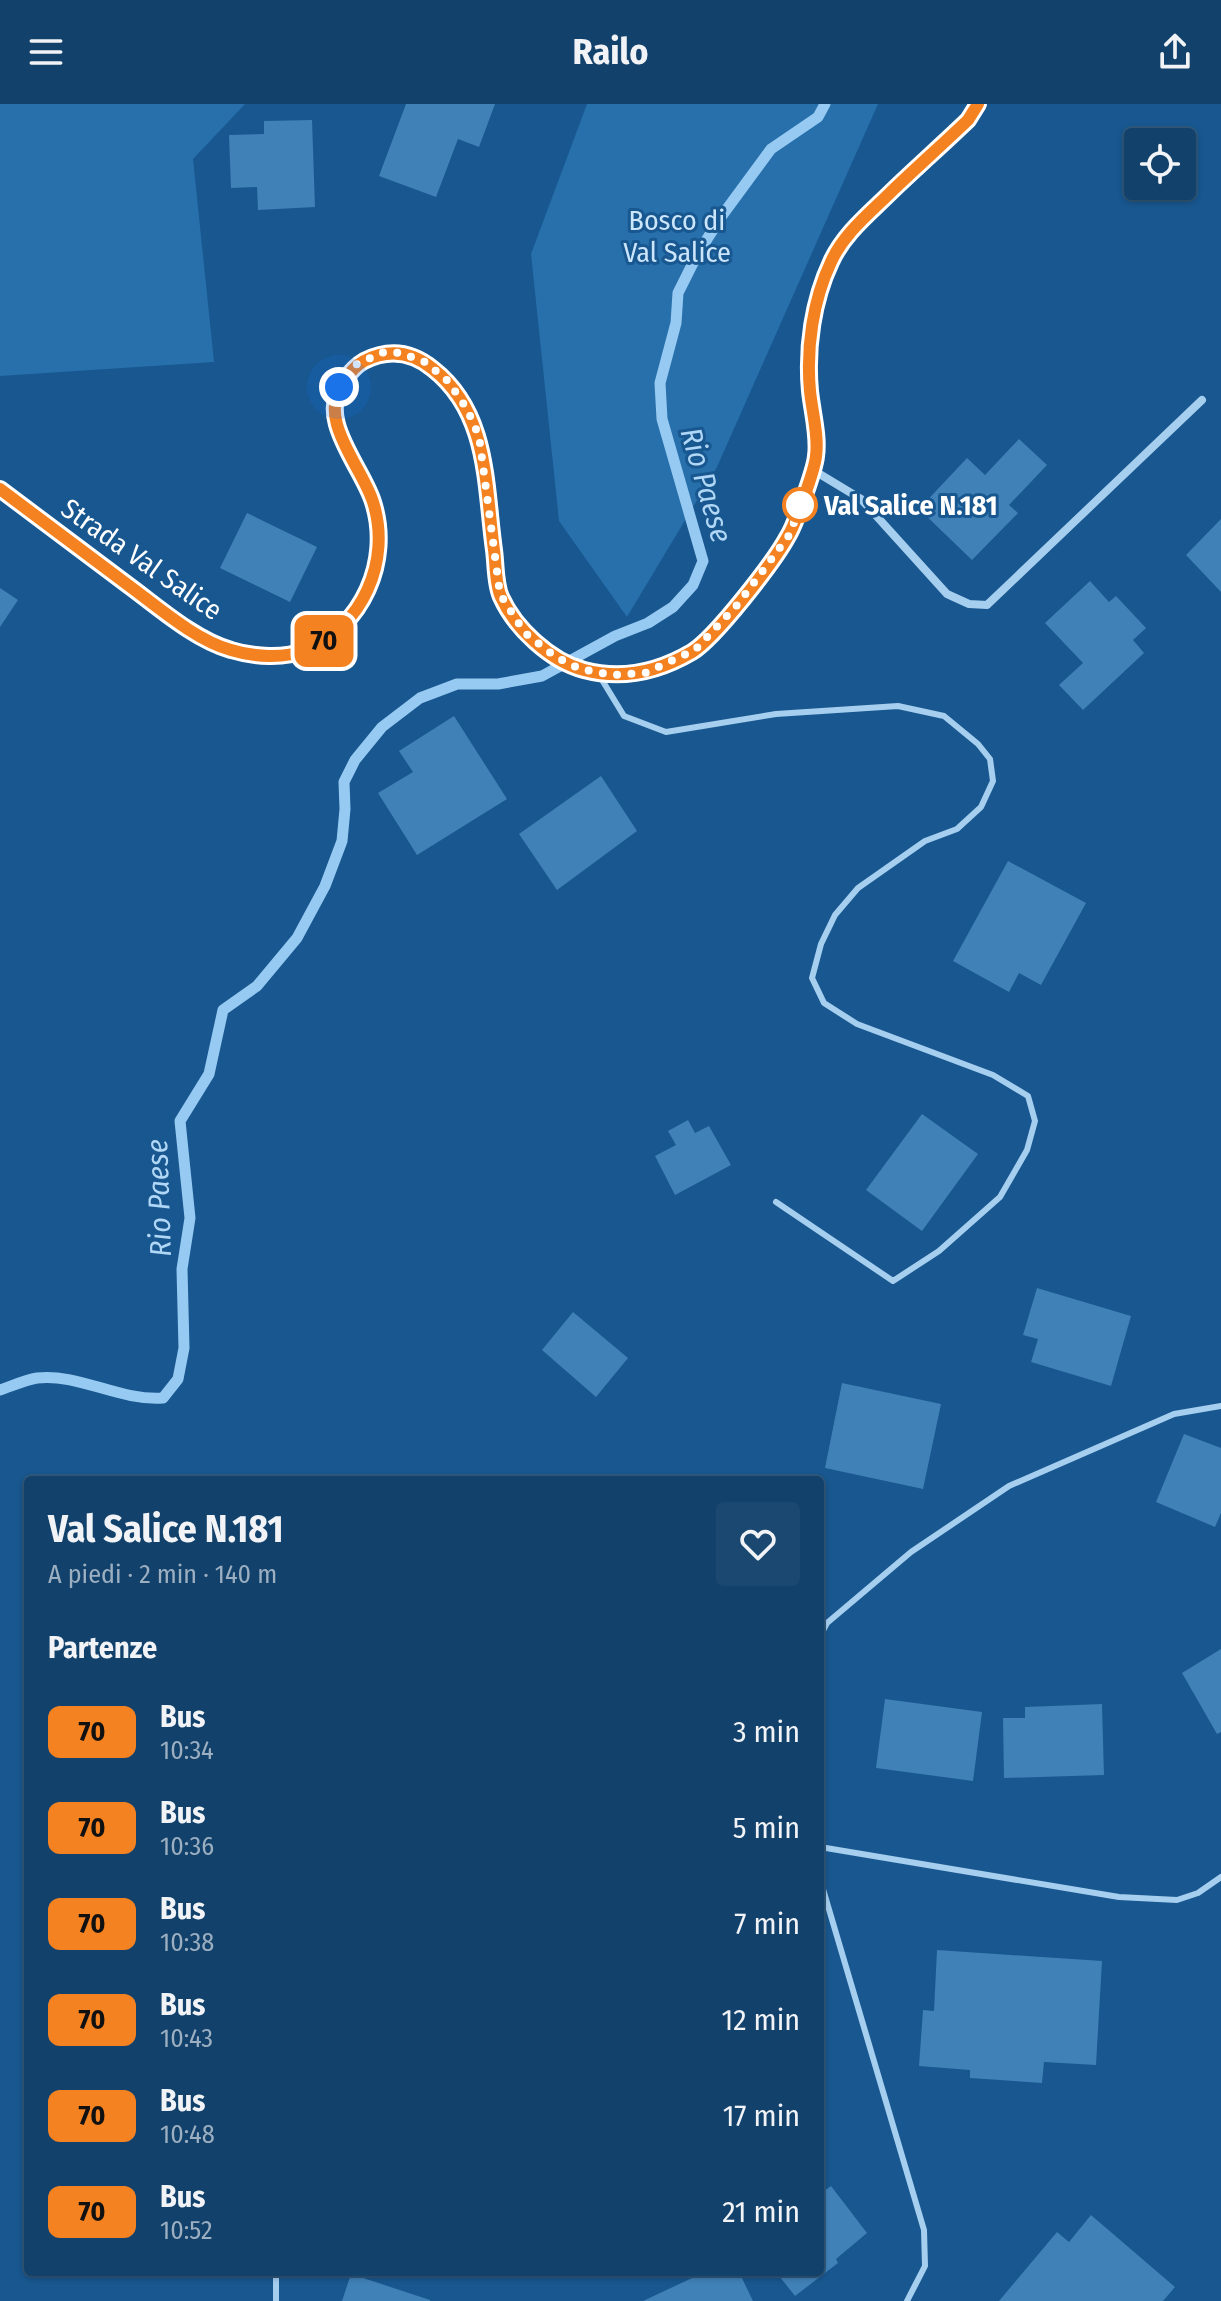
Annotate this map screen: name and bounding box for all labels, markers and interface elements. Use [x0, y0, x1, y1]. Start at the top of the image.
icon: menu [24, 30, 68, 74]
text: Railo [573, 30, 648, 74]
icon: share [1153, 30, 1197, 74]
map controls [1124, 128, 1196, 200]
button: locate [1124, 128, 1196, 200]
park label: Bosco di Val Salice [623, 204, 731, 269]
your location [319, 367, 359, 407]
water label: Rio Paese [672, 423, 740, 547]
marker: Val Salice N.181 [783, 488, 817, 522]
place label: Val Salice N.181 [823, 489, 998, 522]
street label: Strada Val Salice [55, 492, 228, 627]
line badge: 70 [288, 615, 360, 667]
text: 70 [311, 624, 337, 657]
water label: Rio Paese [139, 1139, 179, 1257]
button: heart [716, 1502, 800, 1586]
text: Val Salice N.181 [48, 1506, 284, 1552]
text: A piedi · 2 min · 140 m [48, 1559, 277, 1590]
text: Partenze [48, 1630, 157, 1666]
text: Bus [160, 1699, 205, 1735]
text: 3 min [733, 1714, 800, 1750]
text: 70 [79, 1715, 105, 1748]
text: 10:34 [160, 1735, 214, 1766]
text: Bus [160, 1795, 205, 1831]
text: 5 min [733, 1810, 800, 1846]
text: 70 [79, 1811, 105, 1844]
text: 10:36 [160, 1831, 214, 1862]
text: Bus [160, 1891, 205, 1927]
text: 7 min [734, 1906, 800, 1942]
text: 70 [79, 1907, 105, 1940]
text: 10:38 [160, 1927, 214, 1958]
text: Bus [160, 1987, 205, 2023]
text: 12 min [722, 2002, 800, 2038]
text: 70 [79, 2003, 105, 2036]
text: 10:43 [160, 2023, 213, 2054]
text: Bus [160, 2083, 205, 2119]
text: 17 min [723, 2098, 800, 2134]
text: 70 [79, 2099, 105, 2132]
text: 10:48 [160, 2119, 215, 2150]
text: Bus [160, 2179, 205, 2215]
text: 21 min [722, 2194, 800, 2230]
text: 70 [79, 2195, 105, 2228]
text: 10:52 [160, 2215, 212, 2246]

